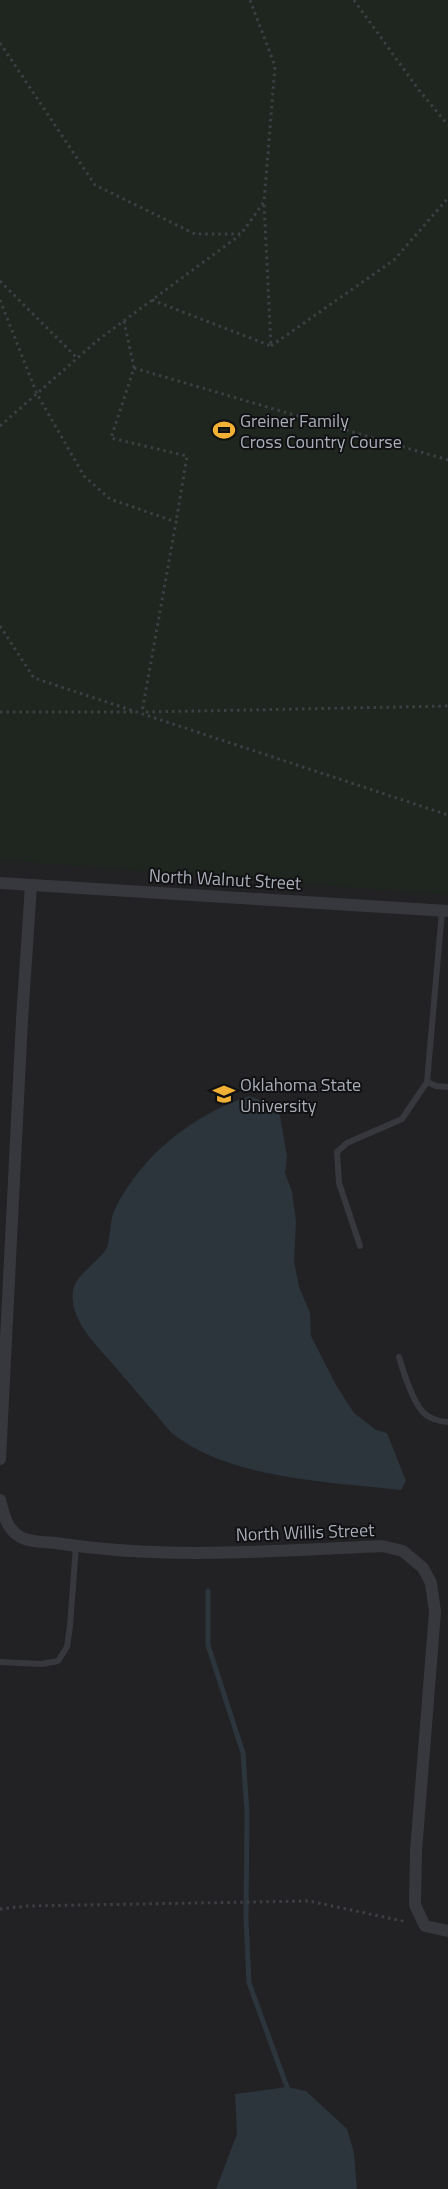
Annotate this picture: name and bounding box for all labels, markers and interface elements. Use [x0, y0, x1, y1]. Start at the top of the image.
place label: Greiner Family Cross Country Course [240, 407, 402, 455]
sports icon: Greiner Family Cross Country Course [211, 417, 237, 443]
street label: North Walnut Street [148, 862, 303, 897]
place label: Oklahoma State University [240, 1071, 361, 1119]
school or university icon: Oklahoma State University [211, 1081, 237, 1107]
street label: North Willis Street [235, 1516, 375, 1548]

